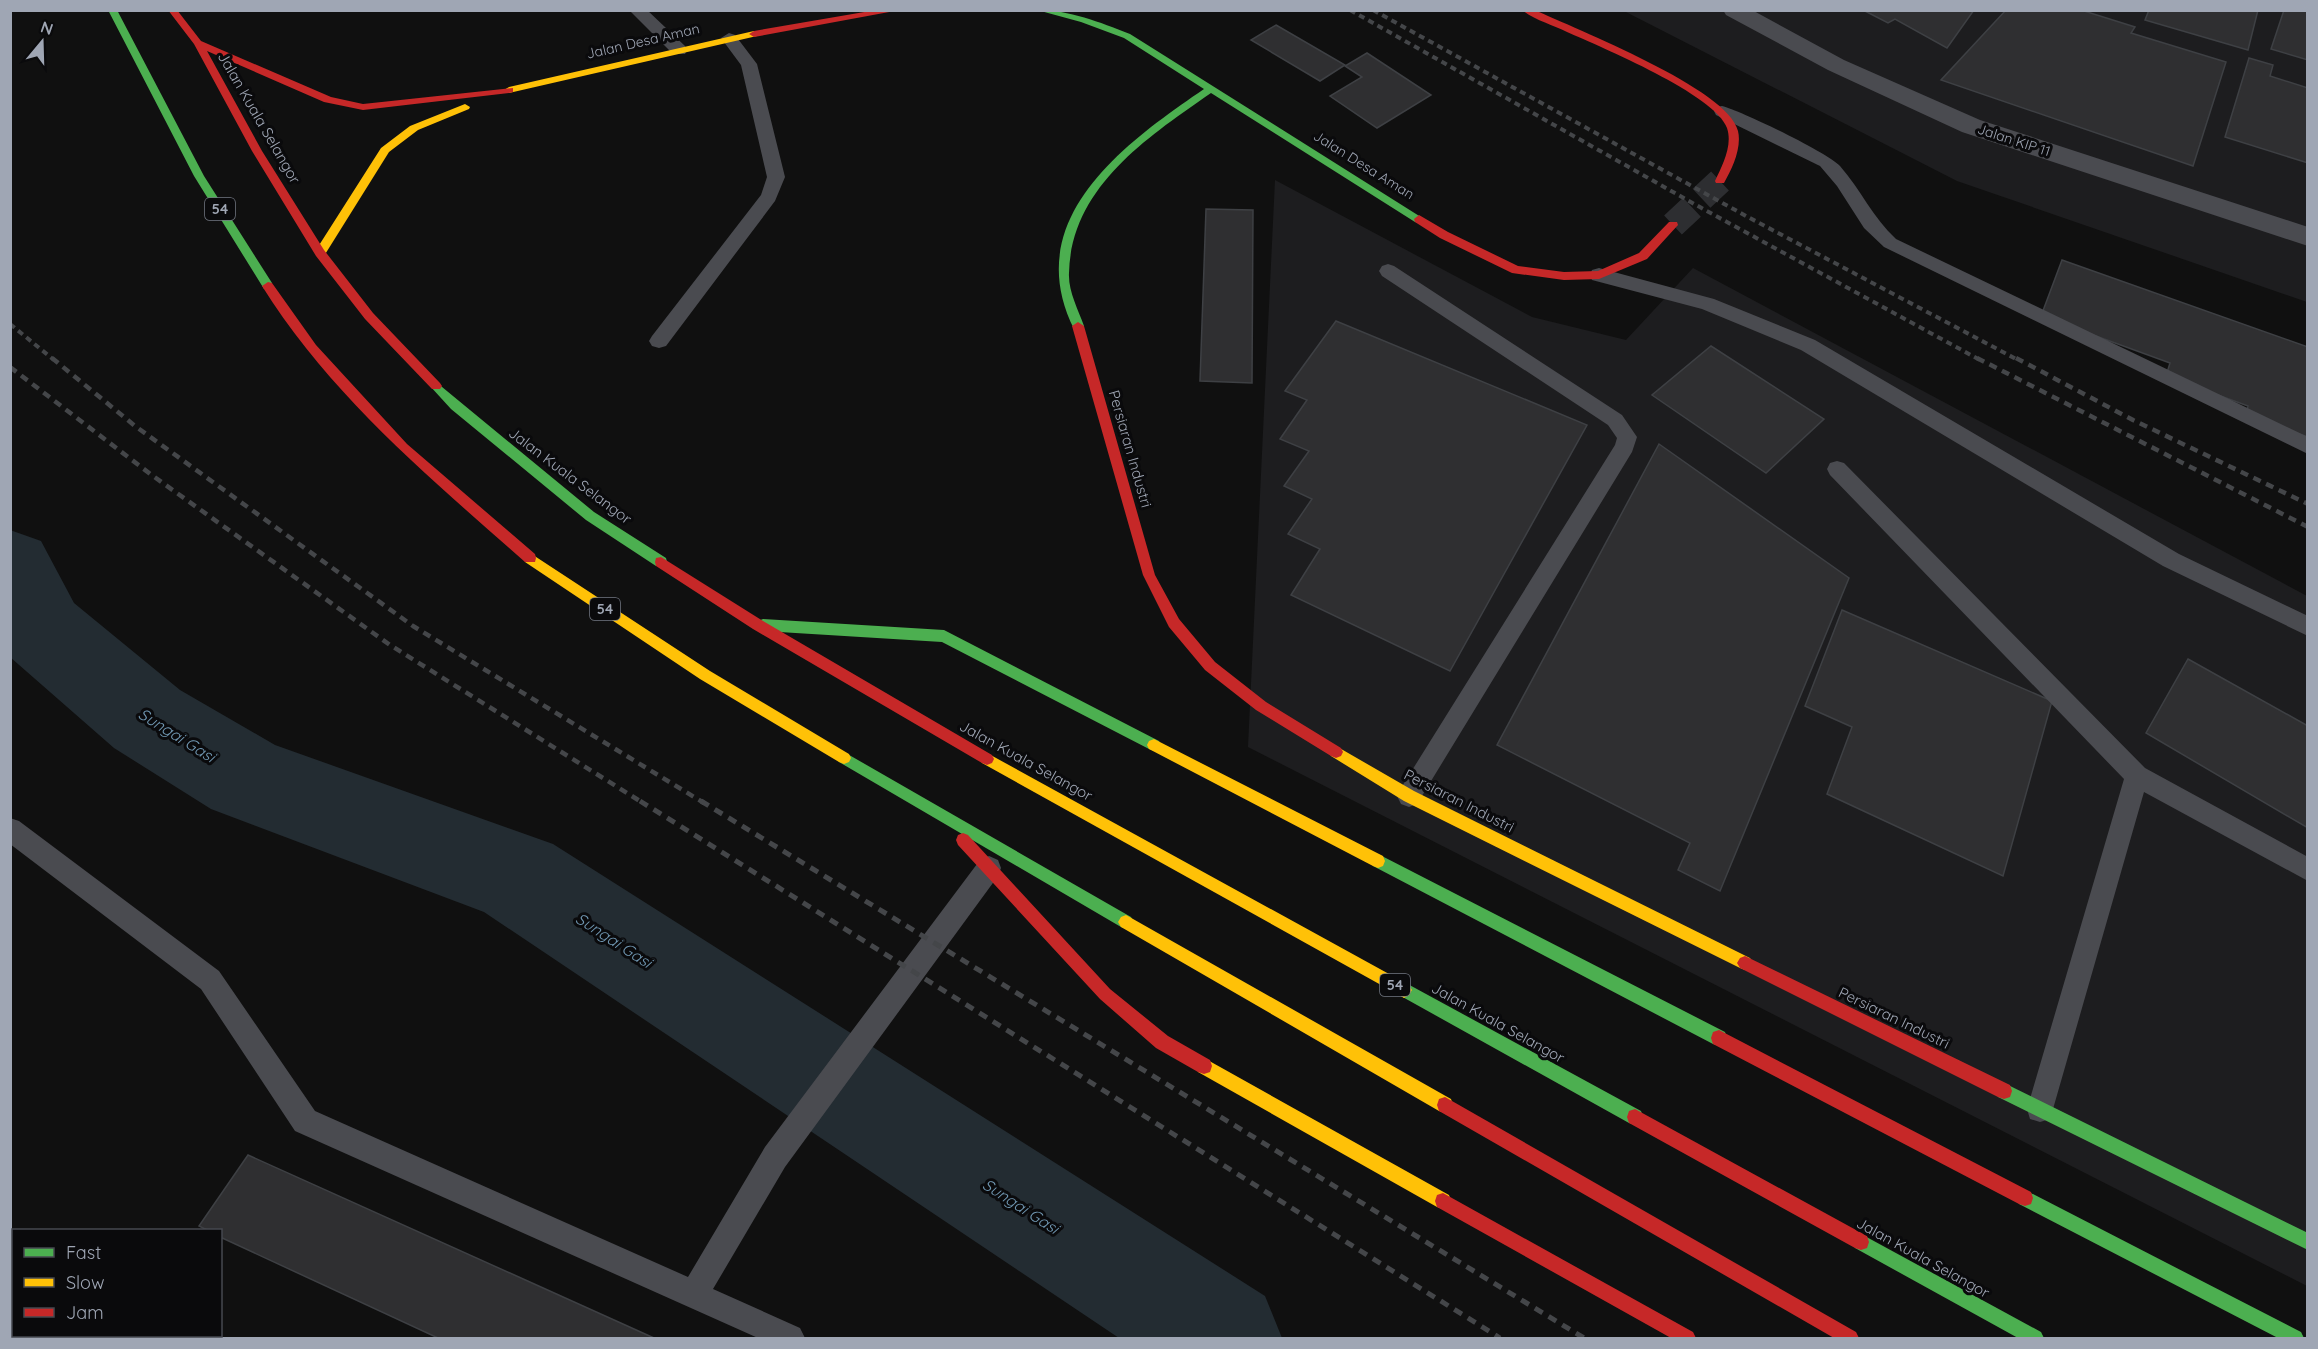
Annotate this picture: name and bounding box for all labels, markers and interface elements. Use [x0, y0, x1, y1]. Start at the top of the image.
north arrow [12, 12, 72, 72]
text: N [38, 16, 56, 39]
street label: Jalan Desa Aman [585, 19, 701, 63]
street label: Jalan Kuala Selangor [214, 48, 305, 187]
street label: Jalan KIP 11 [1975, 120, 2053, 160]
street label: Jalan Desa Aman [1310, 127, 1418, 203]
road number: 54 [205, 198, 235, 220]
street label: Persiaran Industri [1105, 388, 1156, 510]
street label: Jalan Kuala Selangor [505, 423, 636, 528]
road number: 54 [590, 598, 620, 620]
water label: Sungai Gasi [135, 704, 220, 767]
street label: Jalan Kuala Selangor [956, 716, 1096, 805]
street label: Persiaran Industri [1401, 765, 1518, 837]
water label: Sungai Gasi [572, 908, 657, 973]
road number: 54 [1380, 974, 1410, 996]
street label: Jalan Kuala Selangor [1428, 978, 1568, 1067]
street label: Persiaran Industri [1836, 982, 1953, 1053]
water label: Sungai Gasi [979, 1174, 1064, 1239]
street label: Jalan Kuala Selangor [1853, 1213, 1993, 1302]
legend [12, 1229, 222, 1337]
text: Fast [66, 1241, 101, 1264]
text: Slow [66, 1271, 104, 1294]
text: Jam [66, 1301, 104, 1324]

